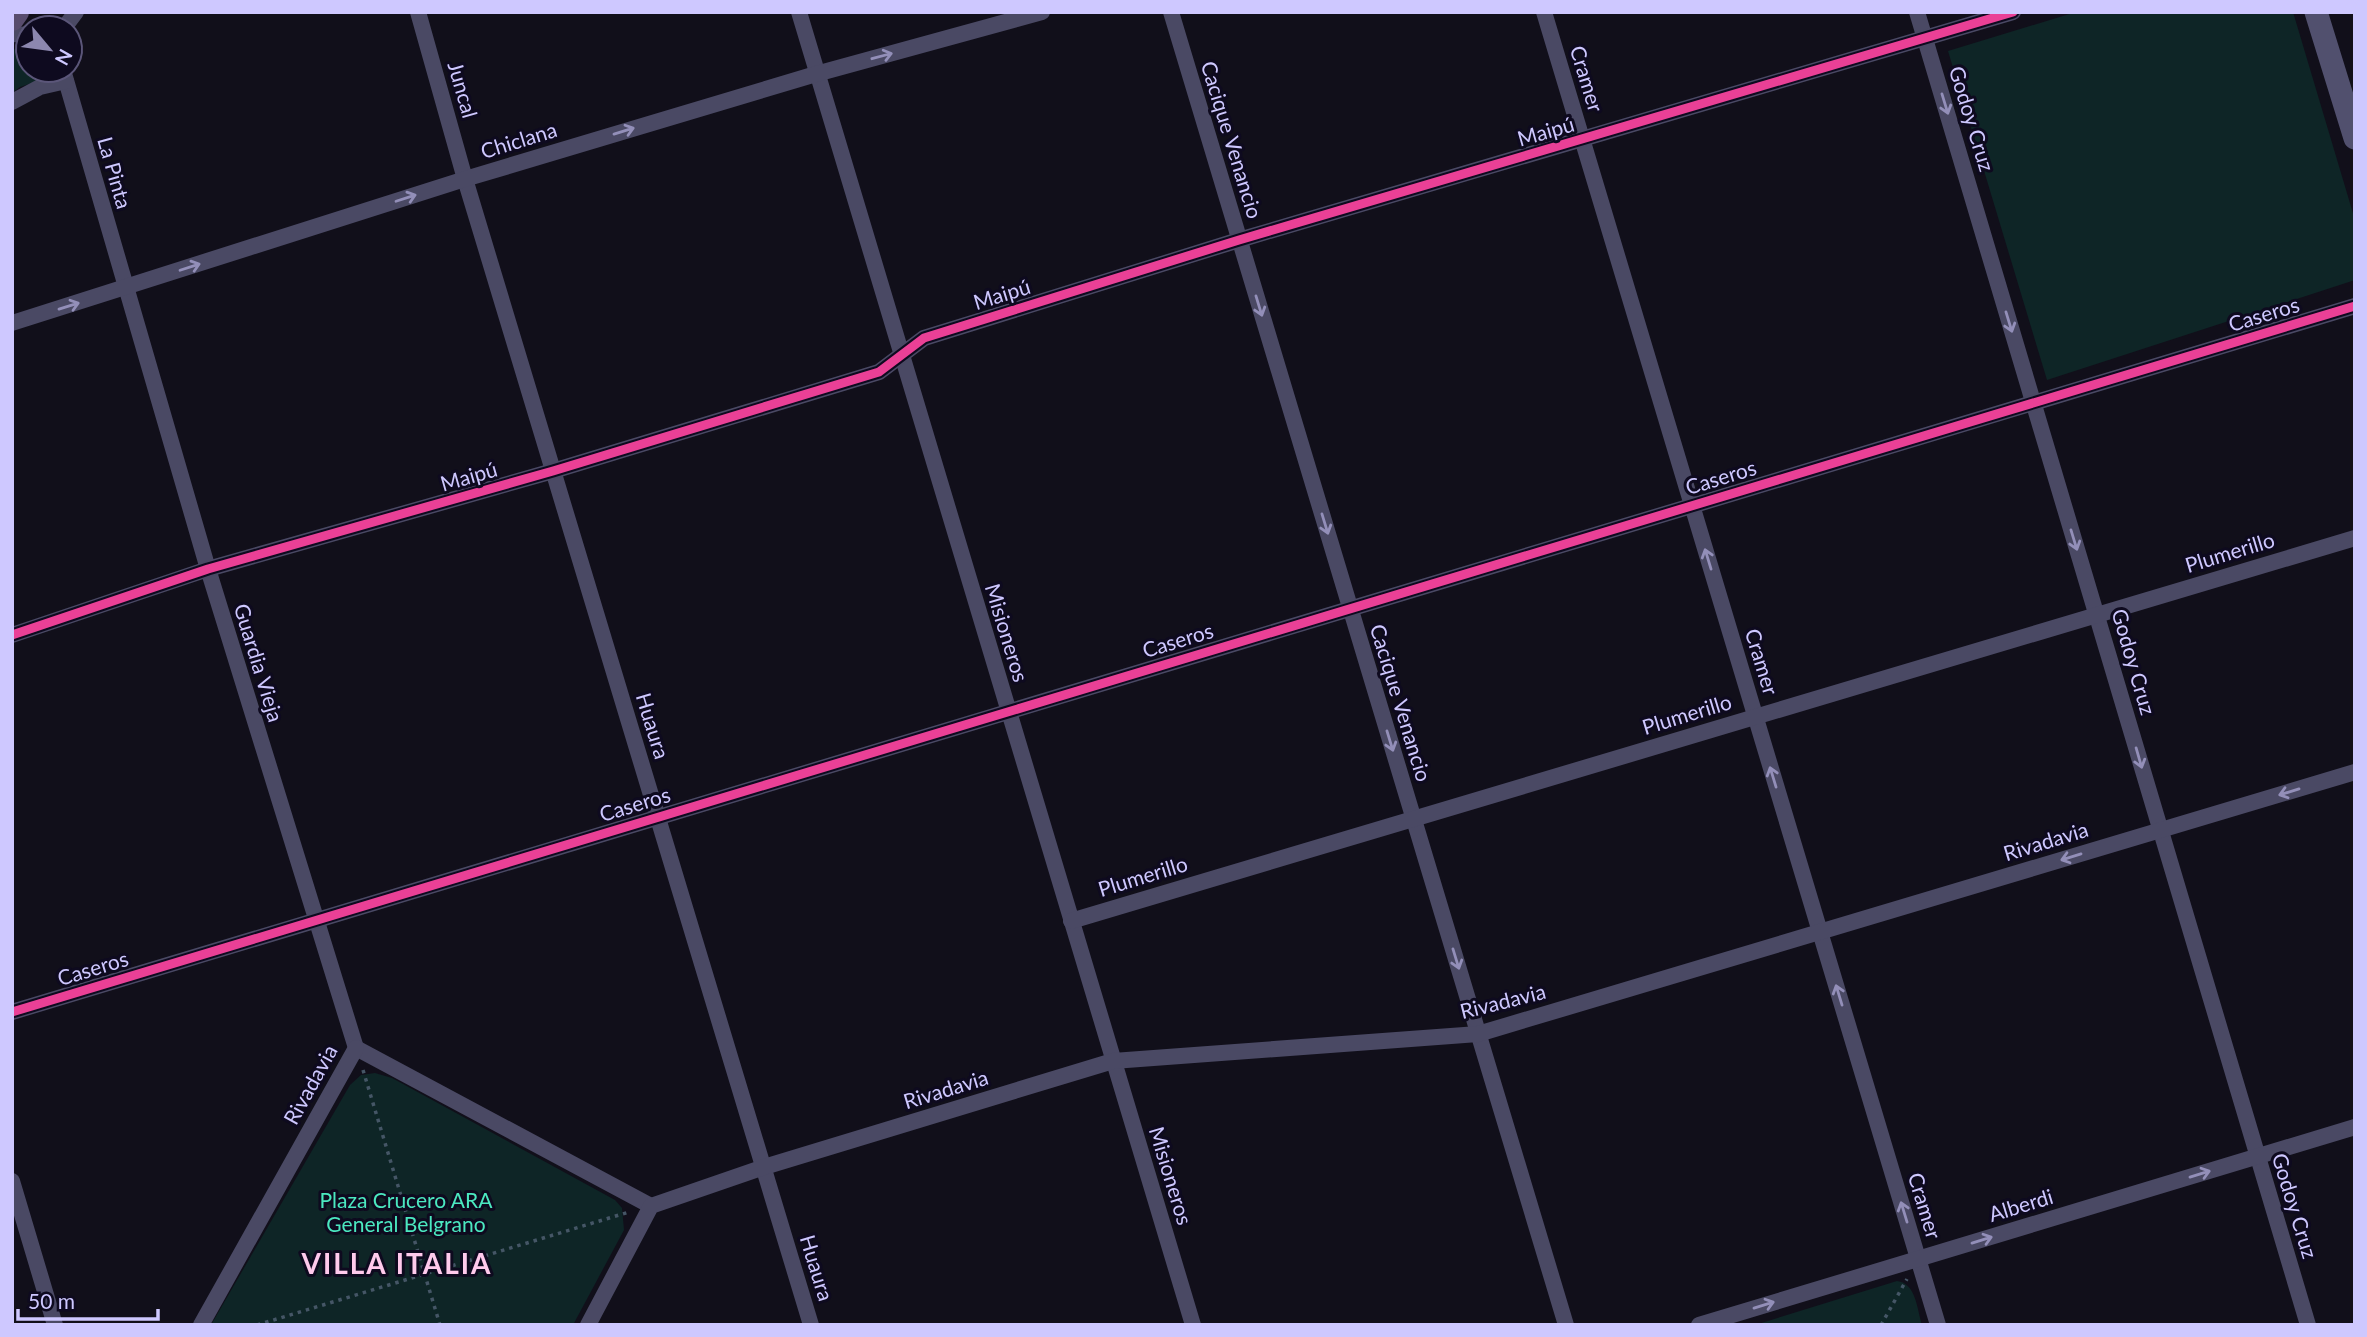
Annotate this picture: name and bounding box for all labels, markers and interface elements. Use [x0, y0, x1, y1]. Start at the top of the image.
north arrow [14, 14, 84, 84]
street label: Cramer [1566, 42, 1609, 115]
text: N [51, 46, 78, 69]
one-way arrow [870, 49, 893, 62]
street label: Cacique Venancio [1197, 58, 1268, 221]
street label: Juncal [444, 59, 483, 121]
street label: Godoy Cruz [1945, 63, 2000, 174]
one-way arrow [1939, 93, 1952, 115]
street label: Maipú [1514, 111, 1577, 151]
street label: Chiclana [477, 116, 560, 163]
one-way arrow [613, 124, 635, 137]
street label: La Pinta [93, 134, 138, 211]
one-way arrow [395, 190, 417, 203]
one-way arrow [178, 260, 200, 273]
street label: Maipú [970, 273, 1033, 314]
street label: Caseros [2225, 291, 2302, 336]
one-way arrow [1253, 294, 1266, 316]
one-way arrow [57, 298, 79, 311]
one-way arrow [2004, 311, 2017, 333]
street label: Caseros [1682, 454, 1759, 499]
street label: Maipú [437, 456, 500, 496]
one-way arrow [1319, 512, 1332, 534]
street label: Plumerillo [2182, 526, 2277, 577]
one-way arrow [2069, 529, 2082, 551]
one-way arrow [1700, 548, 1713, 570]
street label: Misioneros [981, 580, 1034, 685]
street label: Guardia Vieja [230, 600, 289, 725]
street label: Godoy Cruz [2107, 606, 2161, 717]
street label: Caseros [1139, 617, 1216, 662]
street label: Cacique Venancio [1366, 621, 1437, 784]
street label: Cramer [1741, 625, 1784, 698]
street label: Plumerillo [1639, 688, 1734, 739]
street label: Huaura [632, 690, 675, 762]
one-way arrow [1385, 730, 1398, 752]
one-way arrow [2134, 747, 2147, 769]
one-way arrow [1766, 766, 1779, 788]
street label: Caseros [596, 781, 673, 826]
one-way arrow [2279, 786, 2301, 799]
street label: Rivadavia [2000, 816, 2091, 865]
street label: Plumerillo [1095, 850, 1190, 901]
one-way arrow [2061, 851, 2083, 864]
street label: Caseros [54, 945, 131, 990]
one-way arrow [1450, 948, 1463, 970]
street label: Rivadavia [1457, 978, 1548, 1023]
one-way arrow [1831, 984, 1844, 1006]
street label: Rivadavia [278, 1040, 342, 1129]
street label: Rivadavia [900, 1064, 991, 1113]
street label: Misioneros [1145, 1123, 1198, 1228]
street label: Godoy Cruz [2268, 1150, 2323, 1261]
one-way arrow [2189, 1166, 2211, 1179]
street label: Cramer [1904, 1169, 1947, 1242]
street label: Alberdi [1985, 1183, 2056, 1226]
park label: Plaza Crucero ARA General Belgrano [320, 1187, 493, 1236]
one-way arrow [1897, 1202, 1909, 1224]
street label: Huaura [796, 1232, 839, 1304]
one-way arrow [1971, 1232, 1993, 1245]
district label: VILLA ITALIA [300, 1246, 493, 1280]
scale bar [18, 1278, 158, 1322]
text: 50 m [28, 1288, 75, 1313]
one-way arrow [1753, 1298, 1775, 1311]

